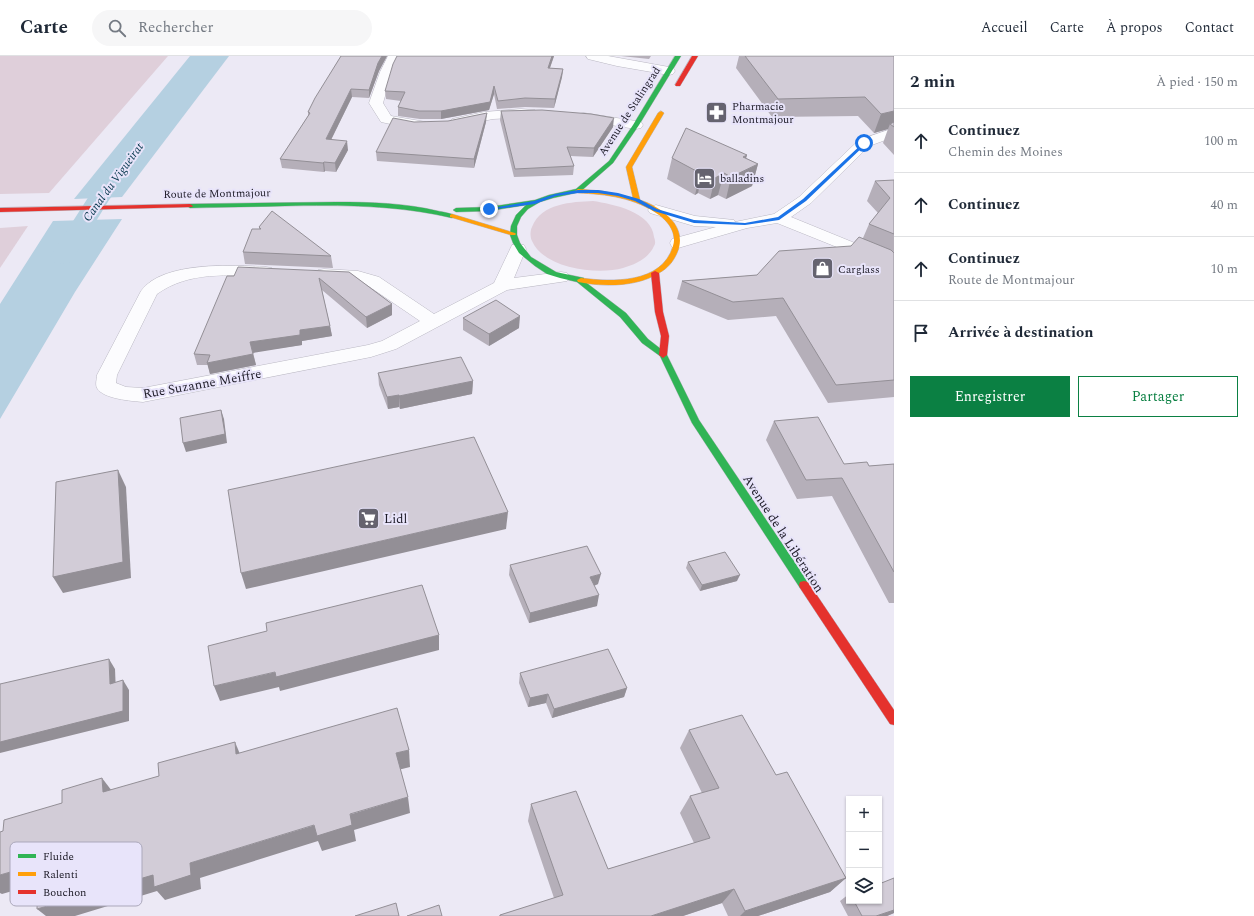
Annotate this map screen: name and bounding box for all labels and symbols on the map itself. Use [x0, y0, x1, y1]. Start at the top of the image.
street label: Avenue de Stalingrad [594, 63, 665, 159]
place label: Pharmacie Montmajour [732, 98, 794, 128]
pharmacy icon: Pharmacie Montmajour [703, 99, 729, 125]
route start [855, 134, 873, 152]
water label: Canal du Vigueirat [78, 139, 149, 226]
hotel icon: balladins [691, 165, 717, 191]
place label: balladins [720, 170, 764, 187]
street label: Route de Montmajour [163, 184, 271, 203]
route end [480, 200, 498, 218]
shop icon: Carglass [809, 256, 835, 282]
place label: Carglass [838, 261, 880, 278]
street label: Rue Suzanne Meiffre [141, 364, 263, 404]
street label: Avenue de la Libération [737, 471, 829, 597]
supermarket icon: Lidl [355, 505, 381, 531]
place label: Lidl [384, 509, 408, 529]
legend [10, 842, 142, 906]
text: Fluide [43, 848, 74, 865]
text: Ralenti [43, 866, 78, 883]
text: Bouchon [43, 884, 86, 901]

